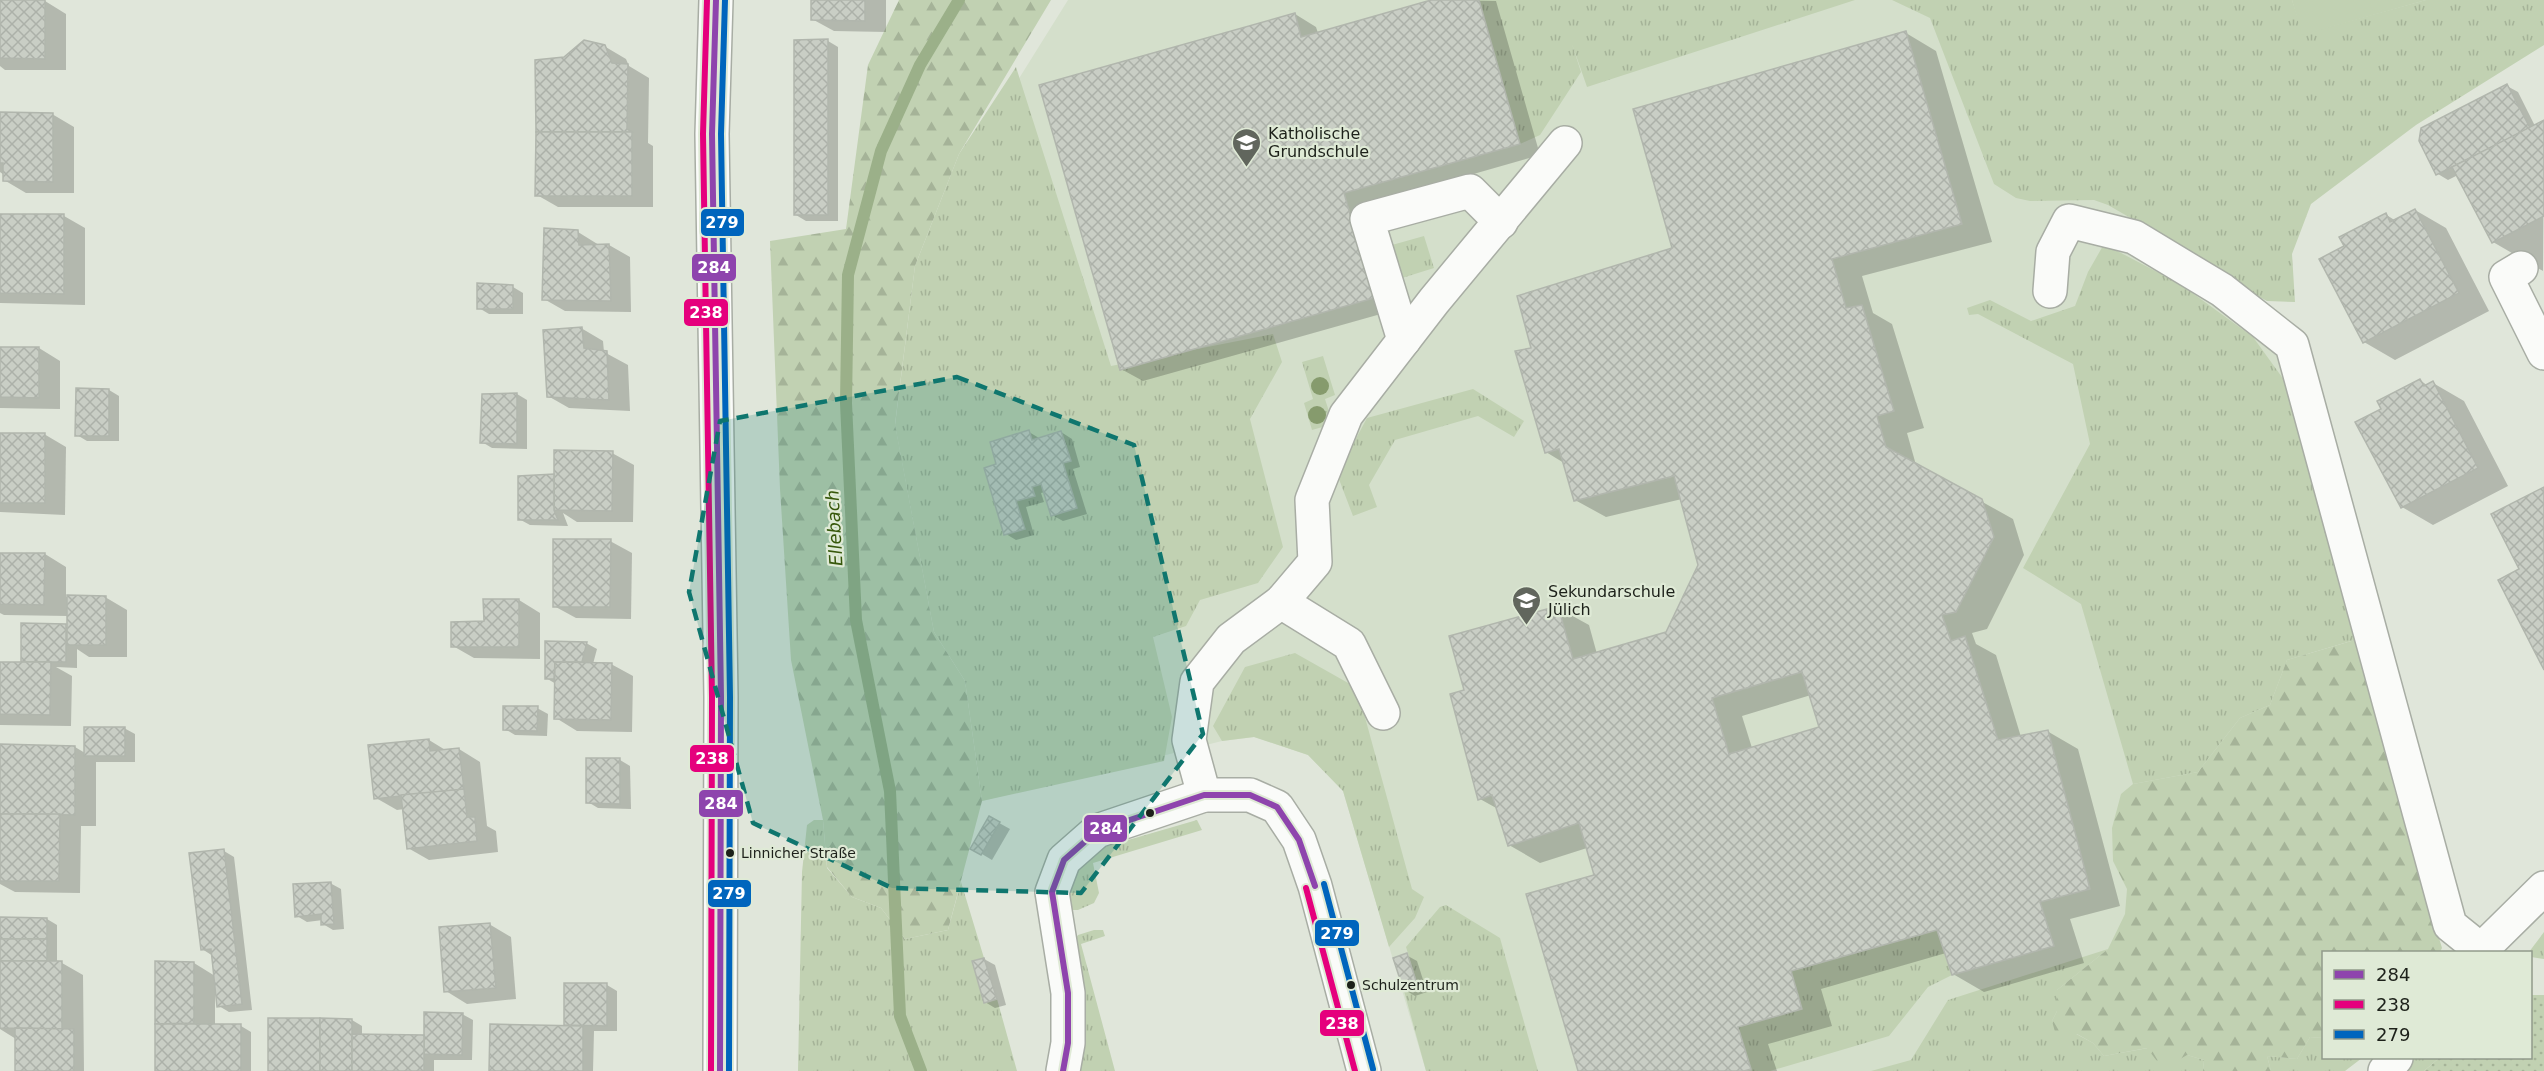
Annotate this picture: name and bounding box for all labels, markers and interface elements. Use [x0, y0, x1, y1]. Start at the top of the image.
place label: Katholische Grundschule [1268, 124, 1369, 161]
school or university icon: Katholische Grundschule [1231, 126, 1263, 168]
line badge: 279 [700, 208, 745, 237]
text: 279 [705, 213, 739, 232]
line badge: 284 [691, 253, 737, 282]
text: 284 [697, 258, 731, 277]
line badge: 238 [683, 298, 729, 327]
text: 238 [689, 303, 723, 322]
water label: Ellebach [822, 489, 846, 567]
place label: Sekundarschule Jülich [1547, 582, 1675, 619]
school or university icon: Sekundarschule Jülich [1511, 584, 1543, 626]
line badge: 238 [689, 744, 735, 773]
text: 238 [695, 749, 729, 768]
line badge: 284 [698, 789, 744, 818]
text: 284 [704, 794, 738, 813]
unlabelled marker [1144, 807, 1156, 819]
line badge: 284 [1083, 814, 1128, 843]
text: 284 [1089, 819, 1123, 838]
place label: Linnicher Straße [741, 845, 856, 861]
marker: Linnicher Straße [724, 847, 736, 859]
line badge: 279 [707, 879, 752, 908]
text: 279 [712, 884, 746, 903]
line badge: 279 [1314, 919, 1360, 947]
text: 279 [1320, 924, 1354, 943]
legend [2322, 951, 2532, 1059]
text: 284 [2376, 964, 2410, 985]
place label: Schulzentrum [1362, 977, 1459, 993]
marker: Schulzentrum [1345, 979, 1357, 991]
text: 238 [2376, 994, 2410, 1015]
line badge: 238 [1319, 1009, 1365, 1037]
text: 238 [1325, 1014, 1359, 1033]
text: 279 [2376, 1024, 2410, 1045]

